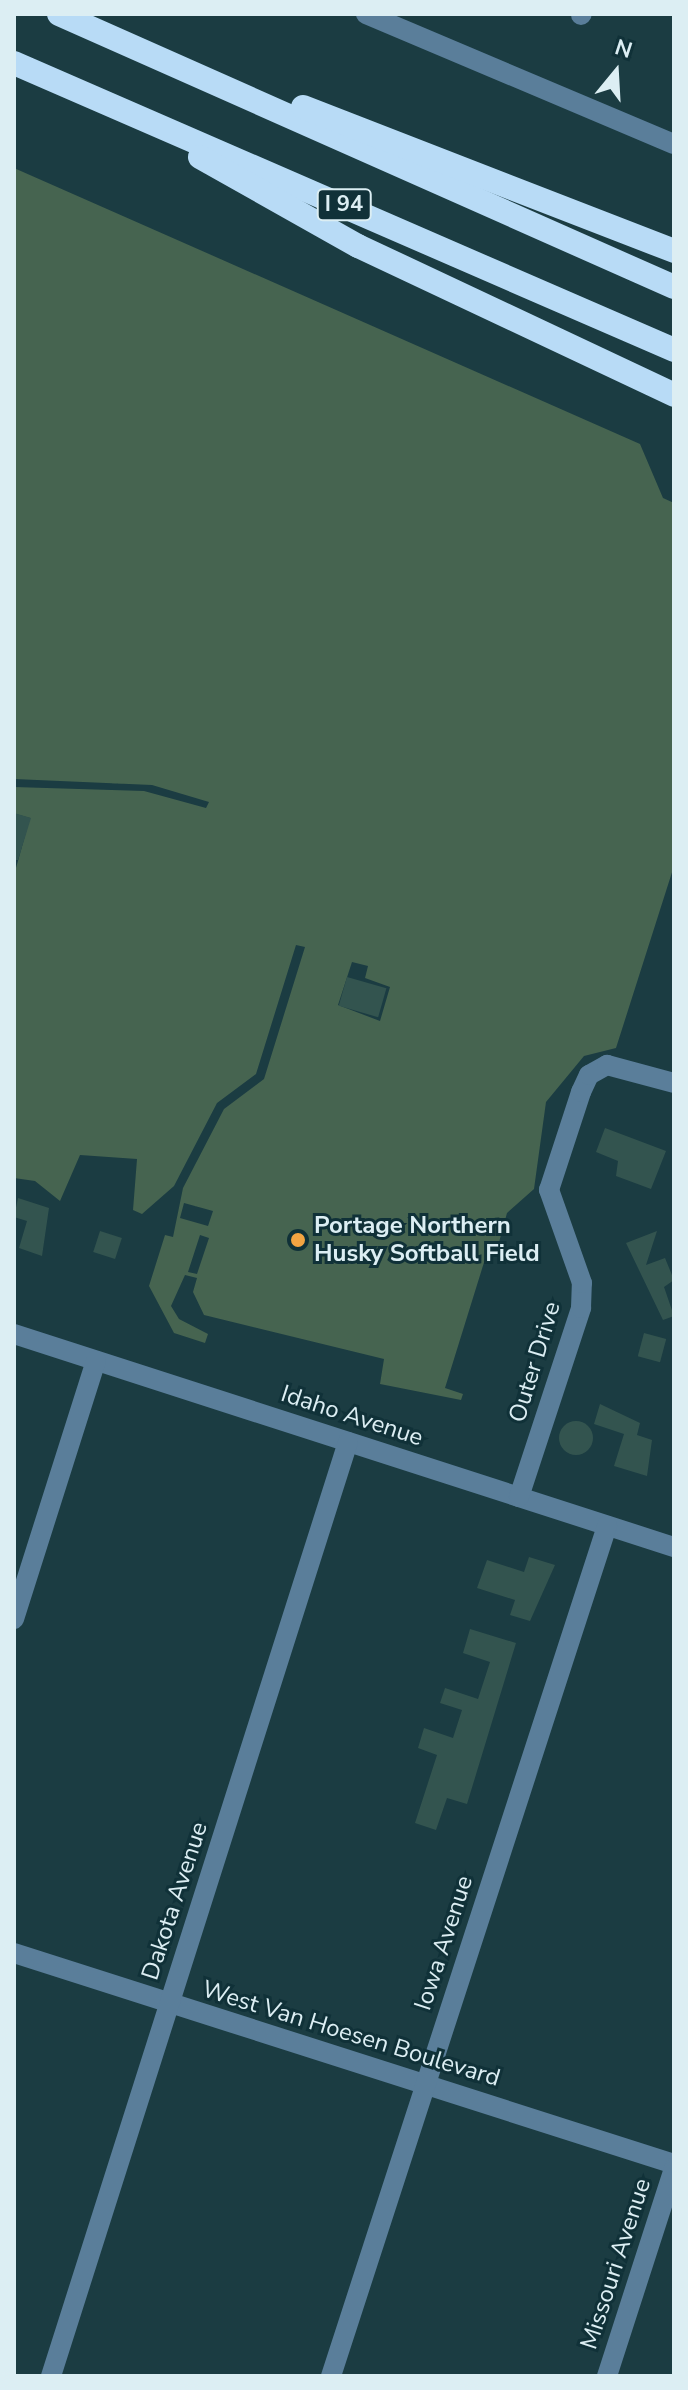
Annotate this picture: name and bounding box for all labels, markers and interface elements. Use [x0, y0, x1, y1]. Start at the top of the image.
north arrow [576, 32, 656, 112]
text: N [611, 32, 636, 66]
road number: I 94 [316, 187, 372, 223]
place label: Portage Northern Husky Softball Field [314, 1212, 540, 1268]
marker: Portage Northern Husky Softball Field [289, 1231, 307, 1249]
street label: Outer Drive [503, 1298, 567, 1426]
street label: Idaho Avenue [277, 1379, 427, 1453]
street label: Dakota Avenue [136, 1818, 214, 1984]
street label: Iowa Avenue [409, 1872, 479, 2014]
street label: West Van Hoesen Boulevard [199, 1975, 503, 2093]
street label: Missouri Avenue [575, 2175, 657, 2353]

